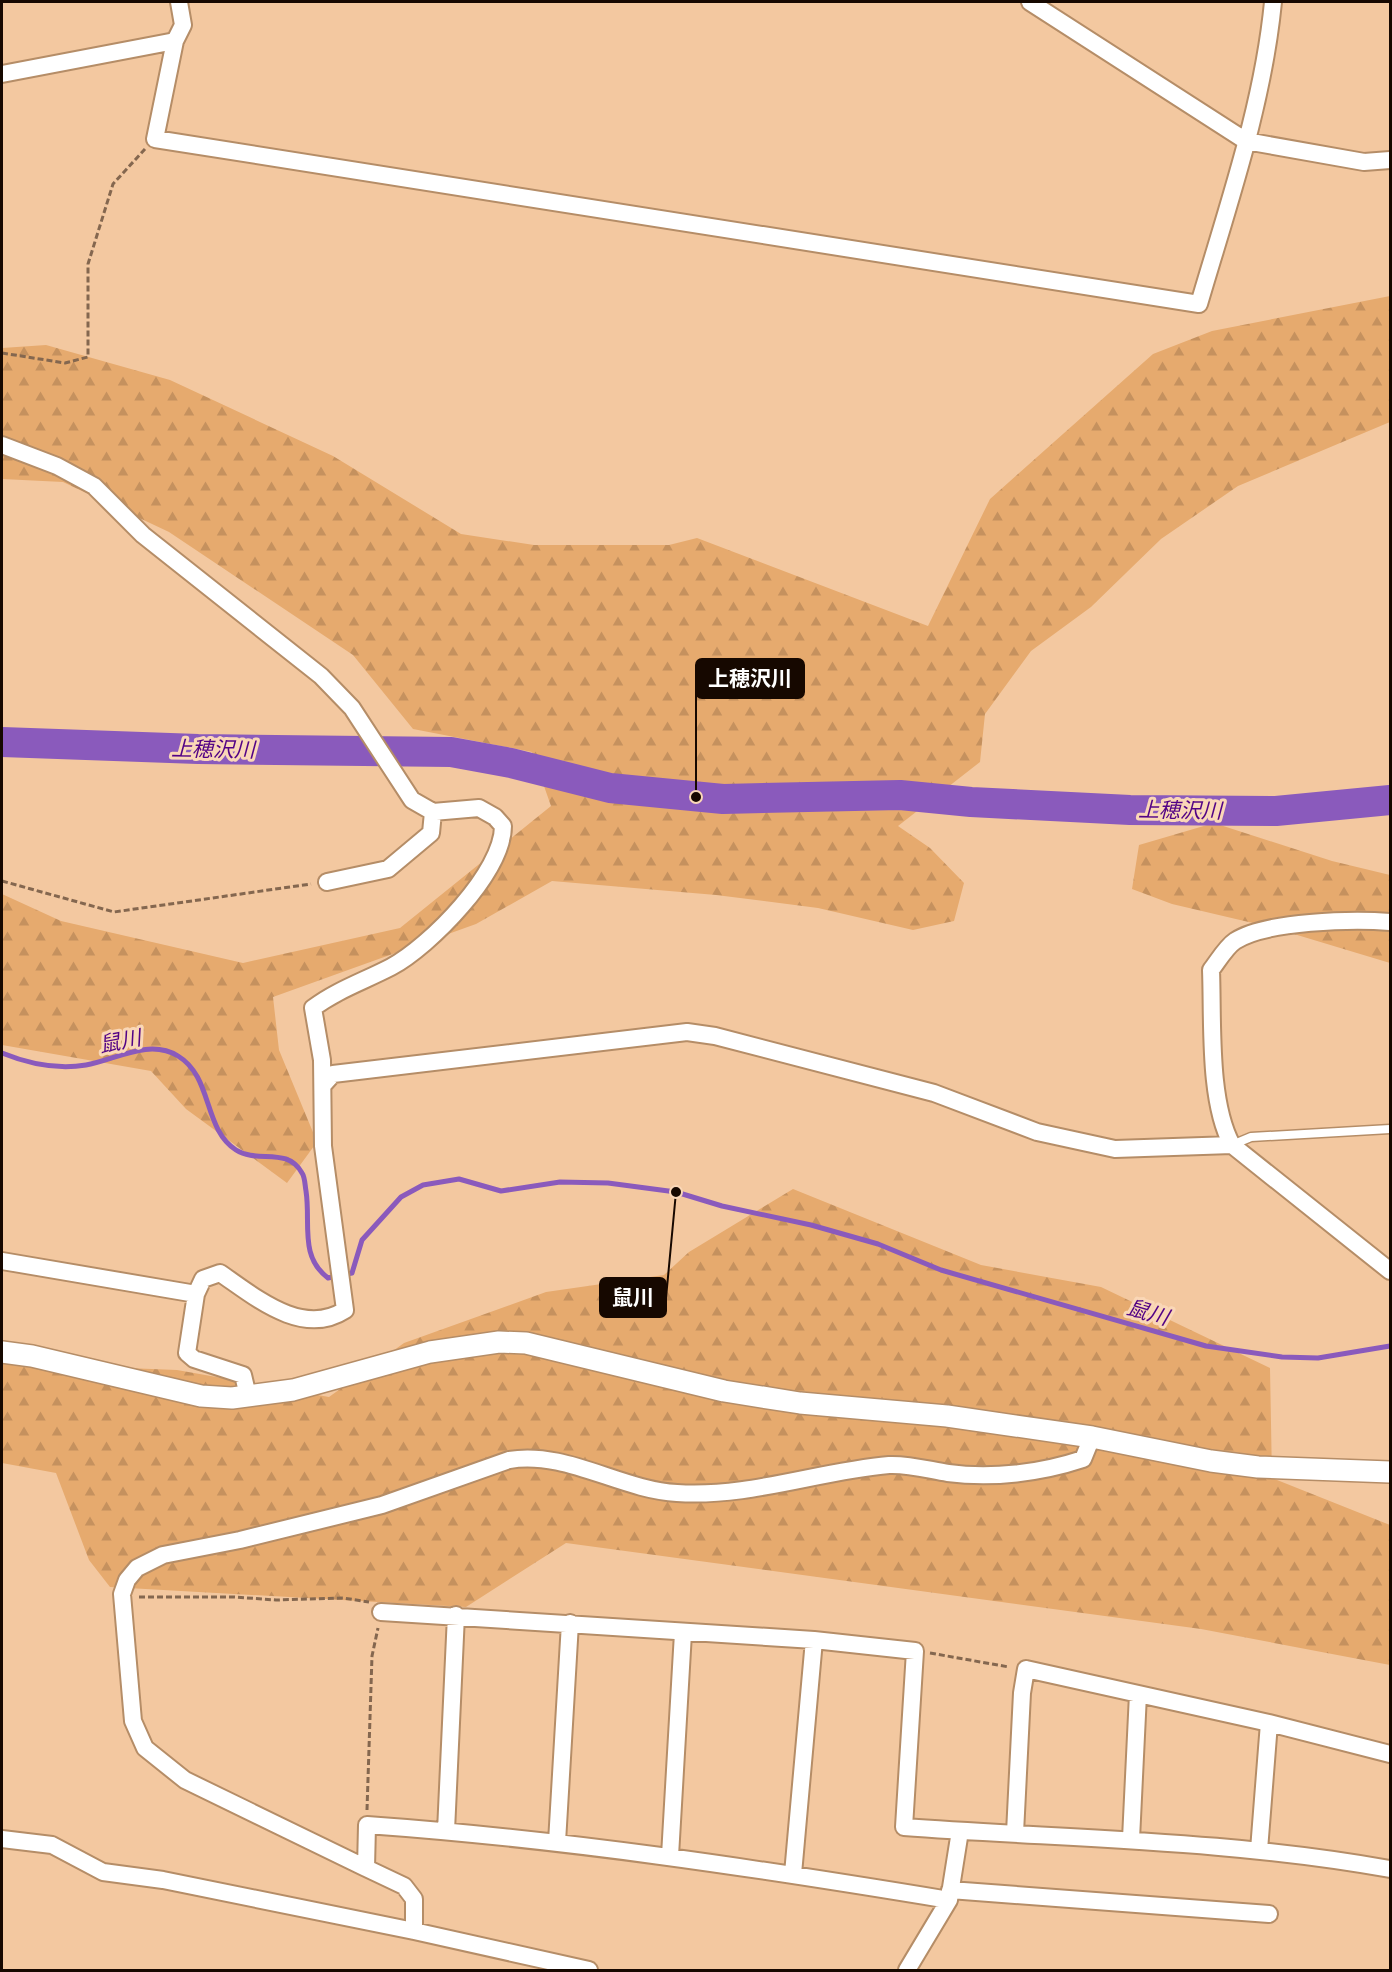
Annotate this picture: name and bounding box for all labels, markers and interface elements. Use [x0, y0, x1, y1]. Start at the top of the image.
callout: 上穂沢川 [696, 659, 804, 698]
text: 上穂沢川 [708, 666, 792, 691]
water label: 上穂沢川 [171, 736, 257, 762]
water label: 上穂沢川 [1138, 797, 1224, 823]
water label: 鼠川 [97, 1024, 145, 1057]
callout: 鼠川 [600, 1278, 666, 1317]
text: 鼠川 [612, 1285, 654, 1310]
water label: 鼠川 [1124, 1294, 1174, 1330]

